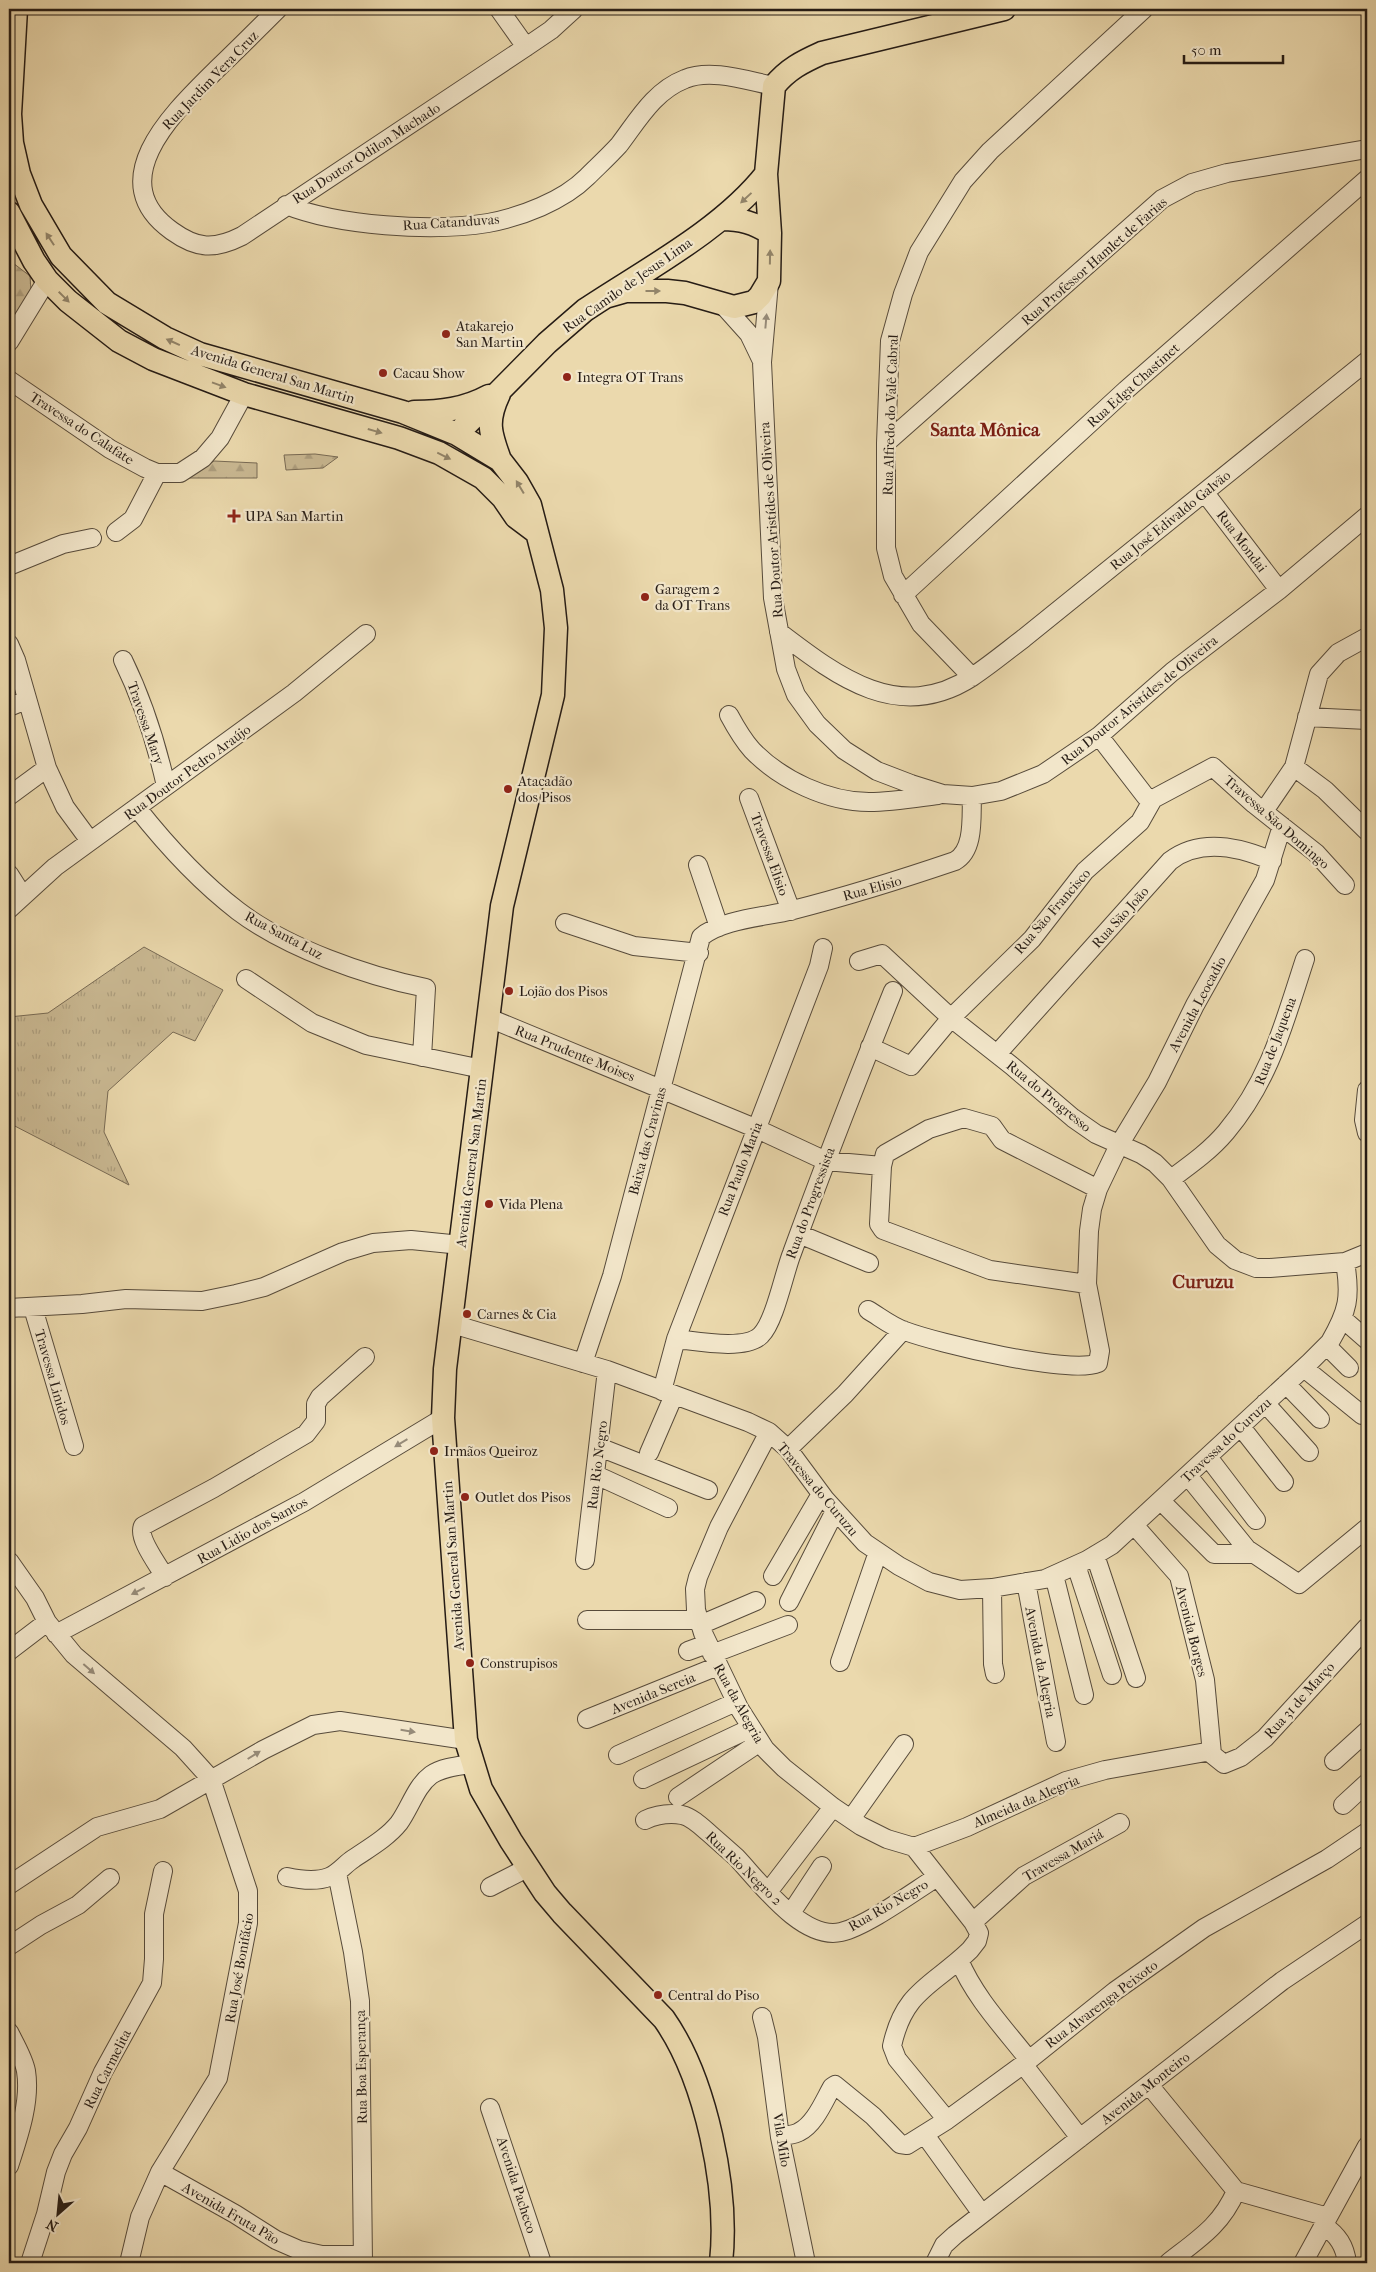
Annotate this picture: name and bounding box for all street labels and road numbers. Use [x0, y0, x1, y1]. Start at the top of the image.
street label: Rua Jardim Vera Cruz [159, 27, 262, 133]
street label: Rua Doutor Odilon Machado [289, 99, 443, 208]
street label: Rua Professor Hamlet de Farias [1018, 194, 1171, 329]
street label: Rua Catanduvas [402, 211, 500, 234]
street label: Rua Camilo de Jesus Lima [559, 234, 696, 337]
street label: Rua Alfredo do Valê Cabral [879, 334, 902, 496]
street label: Rua Edga Chastinet [1084, 339, 1183, 431]
street label: Avenida General San Martin [188, 341, 357, 407]
street label: Travessa do Calafate [26, 388, 137, 469]
street label: Rua Doutor Aristídes de Oliveira [756, 421, 787, 619]
street label: Rua José Edivaldo Galvão [1107, 467, 1234, 574]
street label: Rua Mondai [1213, 507, 1270, 576]
street label: Rua Doutor Aristídes de Oliveira [1058, 632, 1221, 769]
street label: Travessa Mary [123, 679, 168, 767]
street label: Rua Doutor Pedro Araújo [121, 721, 254, 824]
street label: Travessa Sāo Domingo [1220, 772, 1333, 873]
street label: Travessa Elisio [747, 810, 792, 898]
street label: Rua São Francisco [1011, 865, 1094, 958]
street label: Rua Elisio [841, 872, 903, 905]
street label: Rua São João [1088, 883, 1152, 952]
street label: Rua Santa Luz [242, 908, 326, 963]
street label: Avenida Leocadio [1165, 954, 1230, 1056]
street label: Rua de Jaquena [1251, 994, 1300, 1088]
street label: Rua Prudente Moises [512, 1022, 637, 1085]
street label: Rua do Progresso [1003, 1057, 1095, 1136]
street label: Avenida General San Martin [453, 1078, 490, 1250]
street label: Baixa das Cravinas [625, 1085, 670, 1197]
street label: Rua Paulo Maria [715, 1119, 766, 1219]
street label: Rua do Progressista [782, 1144, 839, 1261]
street label: Travessa Linidos [31, 1327, 74, 1427]
street label: Travessa do Curuzu [1178, 1394, 1275, 1487]
street label: Rua Rio Negro [584, 1420, 611, 1510]
street label: Travessa do Curuzu [773, 1439, 862, 1540]
street label: Avenida General San Martin [439, 1480, 468, 1652]
street label: Rua Lidio dos Santos [194, 1493, 310, 1568]
street label: Avenida Borges [1172, 1583, 1211, 1678]
street label: Avenida da Alegria [1021, 1604, 1060, 1720]
street label: Rua 31 de Março [1261, 1659, 1338, 1742]
street label: Rua da Alegria [710, 1660, 768, 1746]
street label: Avenida Sereia [608, 1669, 698, 1718]
street label: Almeida da Alegria [970, 1771, 1082, 1832]
street label: Travessa Mariá [1020, 1825, 1107, 1885]
street label: Rua Rio Negro 2 [702, 1828, 785, 1909]
street label: Rua Rio Negro [845, 1876, 931, 1935]
street label: Rua José Bonifácio [221, 1912, 258, 2024]
street label: Rua Alvarenga Peixoto [1042, 1956, 1161, 2052]
street label: Rua Boa Esperança [352, 2009, 371, 2124]
street label: Rua Carmelita [80, 2026, 135, 2112]
street label: Avenida Monteiro [1097, 2048, 1193, 2129]
street label: Vila Milo [769, 2111, 794, 2168]
street label: Avenida Pacheco [493, 2134, 540, 2236]
street label: Avenida Fruta Pão [178, 2178, 282, 2248]

